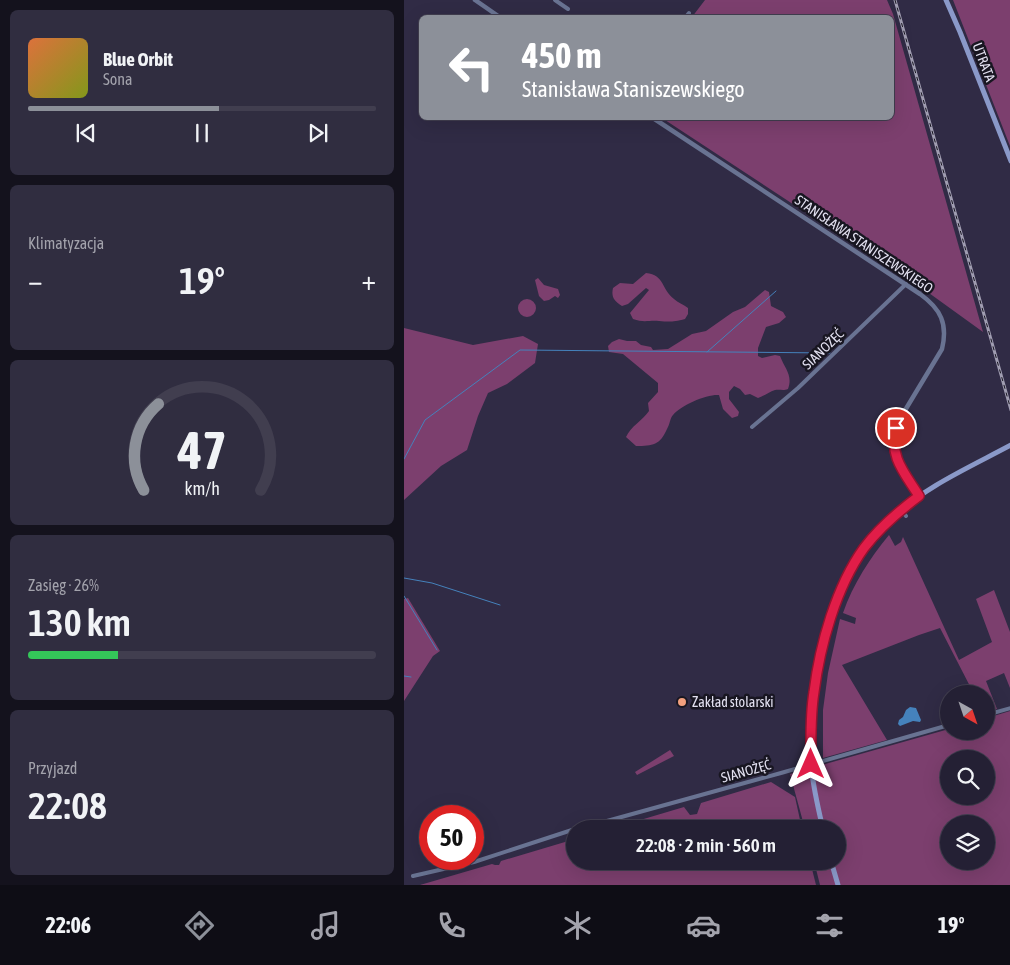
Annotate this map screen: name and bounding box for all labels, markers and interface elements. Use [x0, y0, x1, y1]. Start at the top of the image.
icon: left [439, 35, 504, 100]
text: 450 m [522, 35, 601, 75]
street label: UTRATA [969, 40, 999, 84]
text: Blue Orbit [103, 48, 173, 70]
text: Sona [103, 70, 132, 88]
text: Stanisława Staniszewskiego [522, 76, 745, 102]
icon: previous [72, 119, 100, 147]
icon: pause [188, 119, 216, 147]
icon: next [304, 119, 332, 147]
street label: STANISŁAWA STANISZEWSKIEGO [792, 192, 936, 296]
text: Klimatyzacja [28, 234, 104, 252]
text: 19° [179, 259, 225, 302]
text: − [28, 264, 43, 296]
text: + [361, 264, 376, 296]
street label: SIANOŻĘĆ [798, 324, 847, 372]
pin [875, 407, 917, 449]
icon: arrive [882, 414, 910, 442]
text: 47 [177, 420, 226, 480]
text: km/h [184, 478, 220, 499]
text: Zasięg · 26% [28, 576, 99, 594]
text: 130 km [28, 601, 131, 644]
north arrow [940, 685, 995, 740]
map controls [940, 685, 995, 870]
place label: Zakład stolarski [692, 694, 773, 710]
marker: Zakład stolarski [676, 696, 688, 708]
position arrow [784, 737, 836, 789]
button: search [940, 750, 995, 805]
street label: SIANOŻĘĆ [719, 755, 773, 786]
text: Przyjazd [28, 759, 77, 777]
text: 22:08 [28, 784, 107, 827]
speed limit sign: 50 [419, 805, 484, 870]
button: layers [940, 815, 995, 870]
text: 22:08 · 2 min · 560 m [636, 834, 776, 856]
icon: directions [182, 908, 217, 943]
icon: music [308, 908, 343, 943]
icon: phone [434, 908, 469, 943]
icon: climate [560, 908, 595, 943]
icon: car [686, 908, 721, 943]
icon: filters [812, 908, 847, 943]
text: 22:06 [45, 912, 91, 938]
text: 19° [938, 912, 965, 938]

